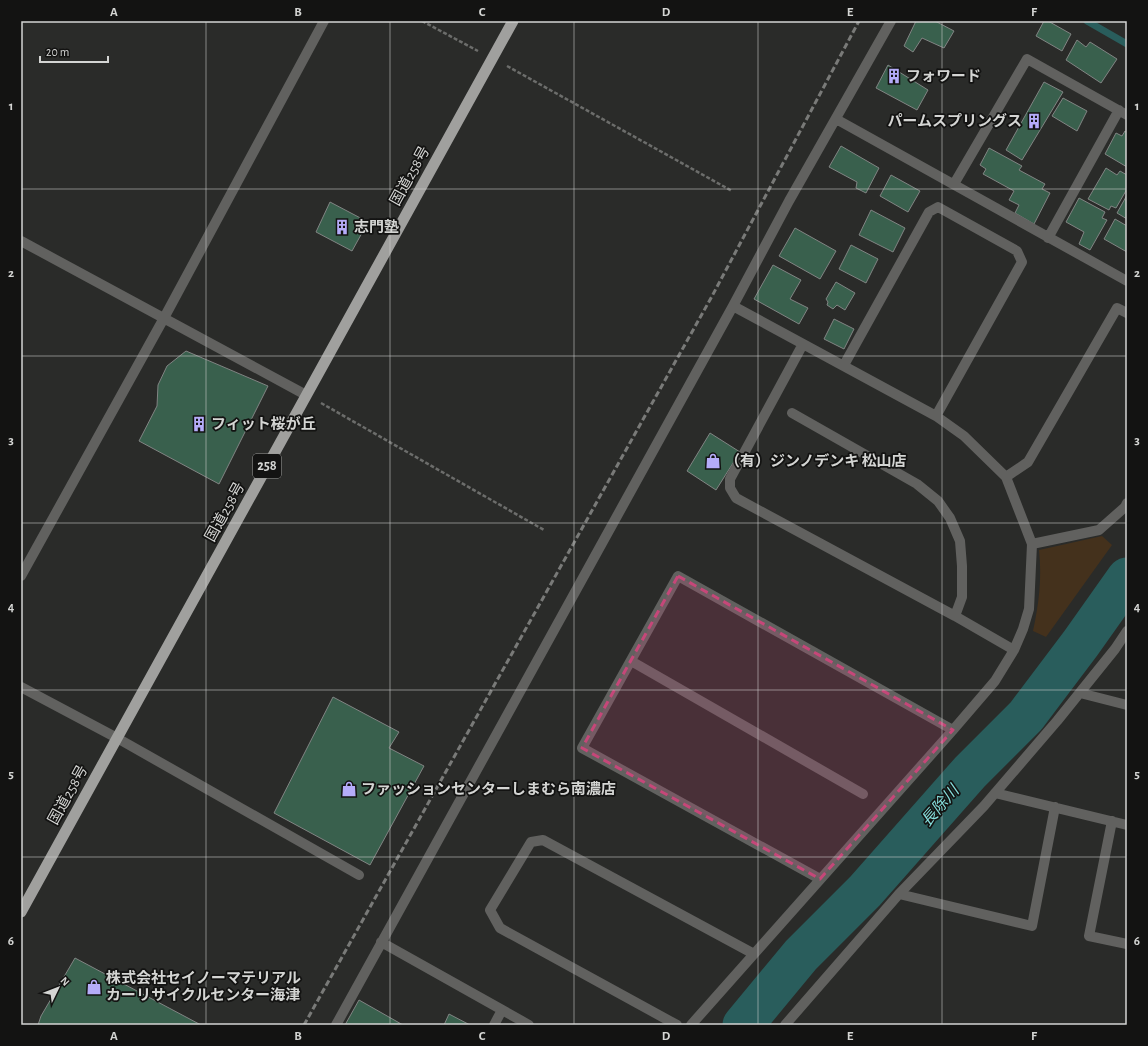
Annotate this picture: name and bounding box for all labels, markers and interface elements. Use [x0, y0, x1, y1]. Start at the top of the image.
text: A [110, 6, 118, 19]
text: B [294, 6, 302, 19]
text: C [479, 6, 486, 19]
text: D [662, 6, 671, 19]
text: E [847, 6, 854, 19]
text: F [1031, 6, 1038, 19]
scale bar [40, 38, 108, 64]
text: 20 m [46, 46, 69, 58]
building icon: フォワード [885, 67, 903, 85]
place label: フォワード [906, 69, 981, 84]
text: 1 [9, 100, 13, 113]
text: 1 [1135, 100, 1139, 113]
building icon: パームスプリングス [1025, 112, 1043, 130]
place label: パームスプリングス [887, 113, 1022, 129]
street label: 国道258号 [387, 143, 432, 208]
building icon: 志門塾 [333, 218, 351, 236]
place label: 志門塾 [354, 219, 399, 235]
text: 2 [8, 267, 14, 280]
text: 2 [1134, 267, 1140, 280]
building icon: フィット桜が丘 [190, 415, 208, 433]
place label: フィット桜が丘 [211, 416, 316, 432]
text: 3 [8, 434, 14, 447]
text: 3 [1134, 434, 1140, 447]
shop icon: （有）ジンノデンキ 松山店 [704, 452, 722, 470]
place label: （有）ジンノデンキ 松山店 [725, 453, 907, 469]
road number: 258 [253, 454, 281, 478]
street label: 国道258号 [202, 479, 247, 544]
text: 4 [8, 601, 15, 614]
text: 4 [1134, 601, 1141, 614]
street label: 国道258号 [45, 762, 90, 827]
text: 5 [8, 768, 14, 781]
text: 5 [1134, 768, 1140, 781]
shop icon: ファッションセンターしまむら南濃店 [340, 780, 358, 798]
water label: 長除川 [917, 780, 963, 829]
place label: ファッションセンターしまむら南濃店 [361, 781, 616, 797]
text: 6 [8, 935, 14, 948]
text: 6 [1134, 935, 1140, 948]
north arrow [38, 968, 78, 1008]
place label: 株式会社セイノーマテリアル カーリサイクルセンター海津 [106, 969, 301, 1003]
text: N [58, 975, 72, 988]
shop icon: 株式会社セイノーマテリアル カーリサイクルセンター海津 [85, 978, 103, 996]
text: A [110, 1030, 118, 1043]
text: B [294, 1030, 302, 1043]
text: C [479, 1030, 486, 1043]
text: D [662, 1030, 671, 1043]
text: E [847, 1030, 854, 1043]
text: F [1031, 1030, 1038, 1043]

